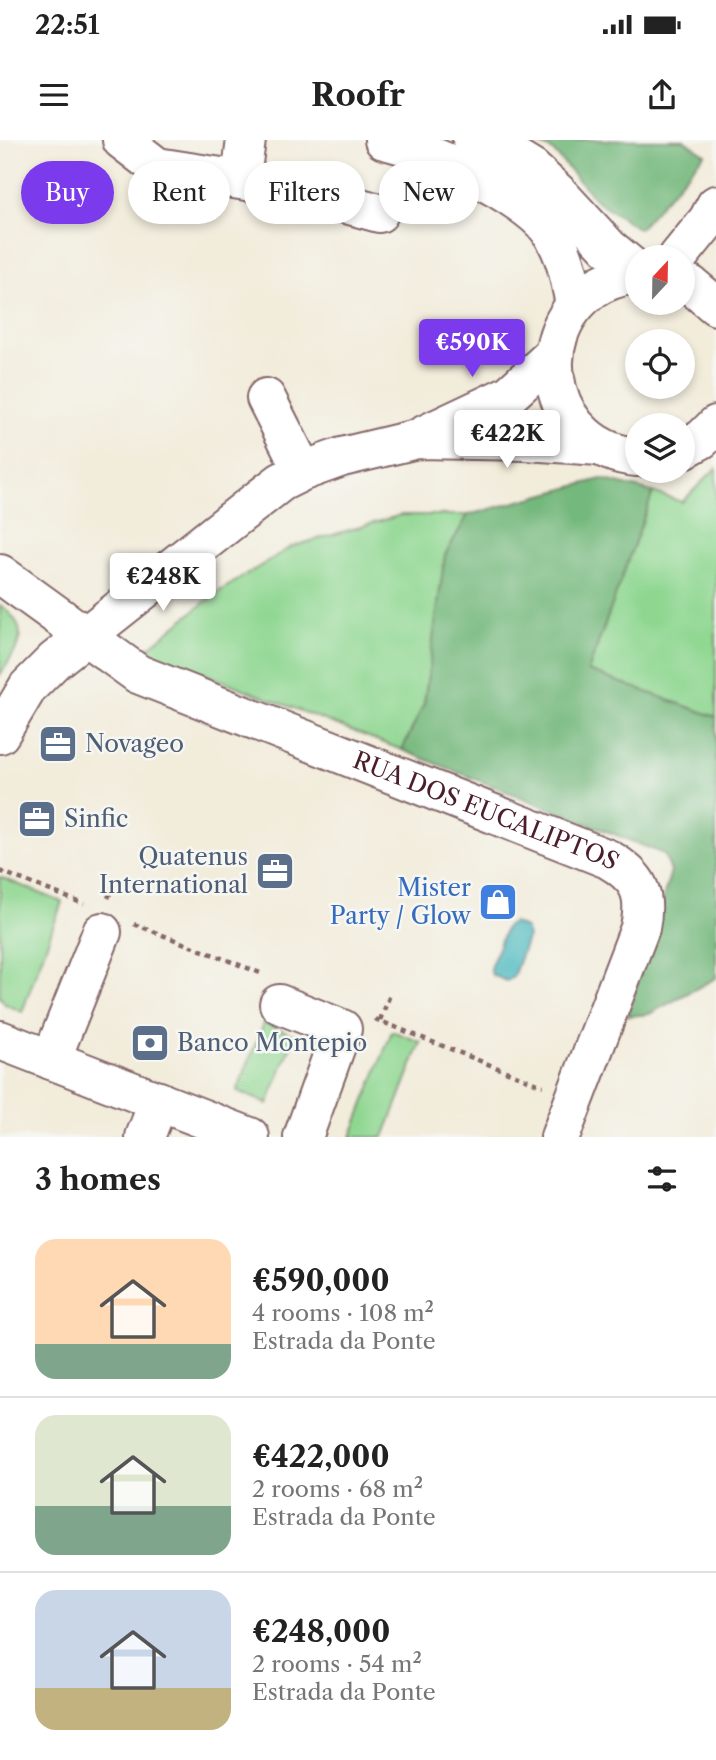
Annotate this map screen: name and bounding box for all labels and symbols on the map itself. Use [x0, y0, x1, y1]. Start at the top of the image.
north arrow [625, 245, 695, 315]
pin: €590K [423, 320, 521, 379]
pin: €422K [458, 410, 556, 470]
pin: €248K [114, 554, 212, 613]
office icon: Novageo [37, 723, 79, 765]
place label: Novageo [85, 729, 184, 758]
street label: RUA DOS EUCALIPTOS [349, 745, 624, 876]
office icon: Sinfic [16, 798, 58, 840]
place label: Sinfic [64, 804, 128, 833]
place label: Quatenus International [99, 842, 248, 899]
office icon: Quatenus International [254, 850, 296, 892]
place label: Mister Party / Glow [330, 873, 472, 930]
shop icon: Mister Party / Glow [477, 881, 519, 923]
bank icon: Banco Montepio [129, 1022, 171, 1064]
place label: Banco Montepio [177, 1028, 367, 1057]

